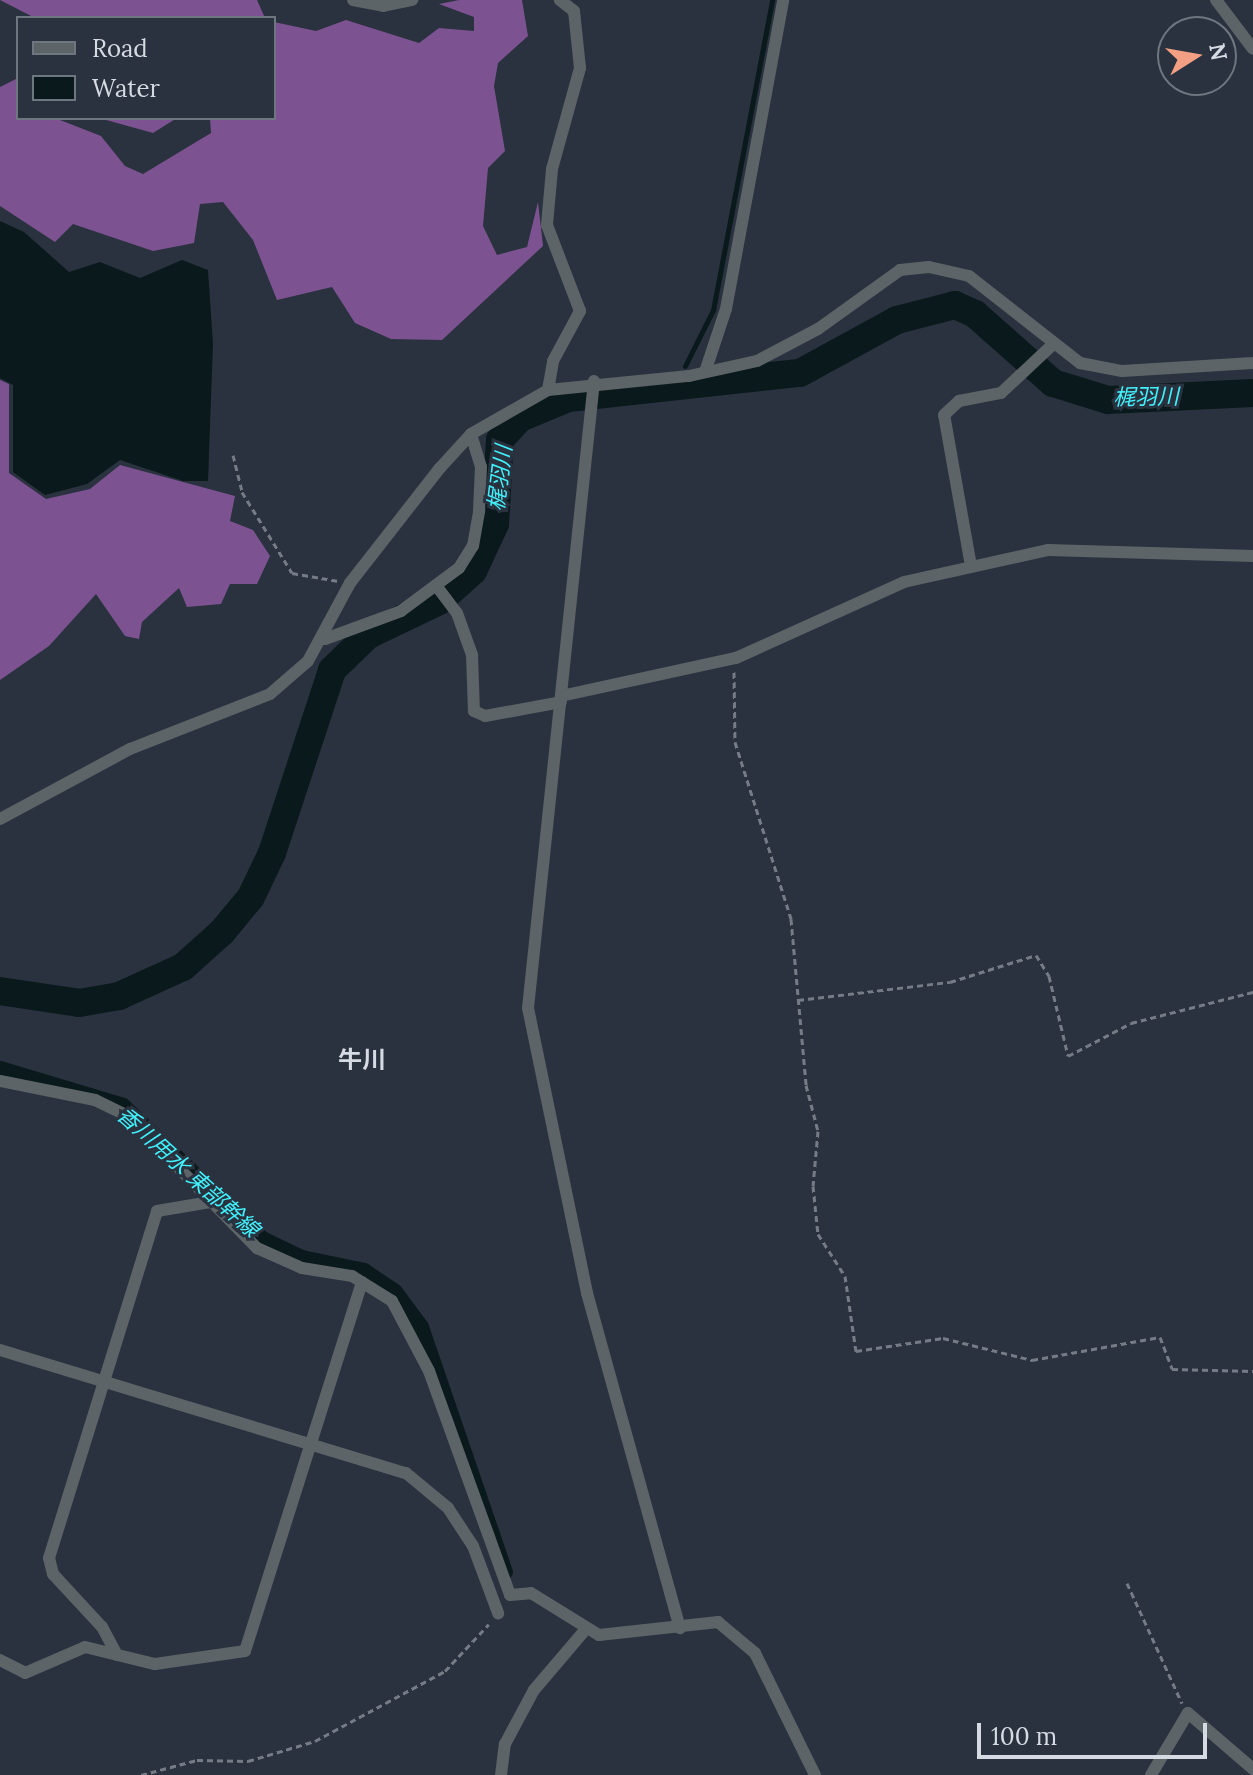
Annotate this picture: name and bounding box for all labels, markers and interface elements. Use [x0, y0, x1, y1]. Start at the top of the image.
legend [16, 16, 276, 120]
north arrow [1157, 16, 1237, 96]
text: Road [92, 33, 148, 64]
text: N [1203, 41, 1234, 63]
text: Water [92, 73, 160, 104]
water label: 梶羽川 [1113, 383, 1179, 411]
water label: 梶羽川 [483, 444, 517, 512]
district label: 牛川 [338, 1046, 386, 1074]
water label: 香川用水 東部幹線 [112, 1101, 264, 1243]
scale bar [981, 1707, 1211, 1757]
text: 100 m [991, 1721, 1057, 1752]

